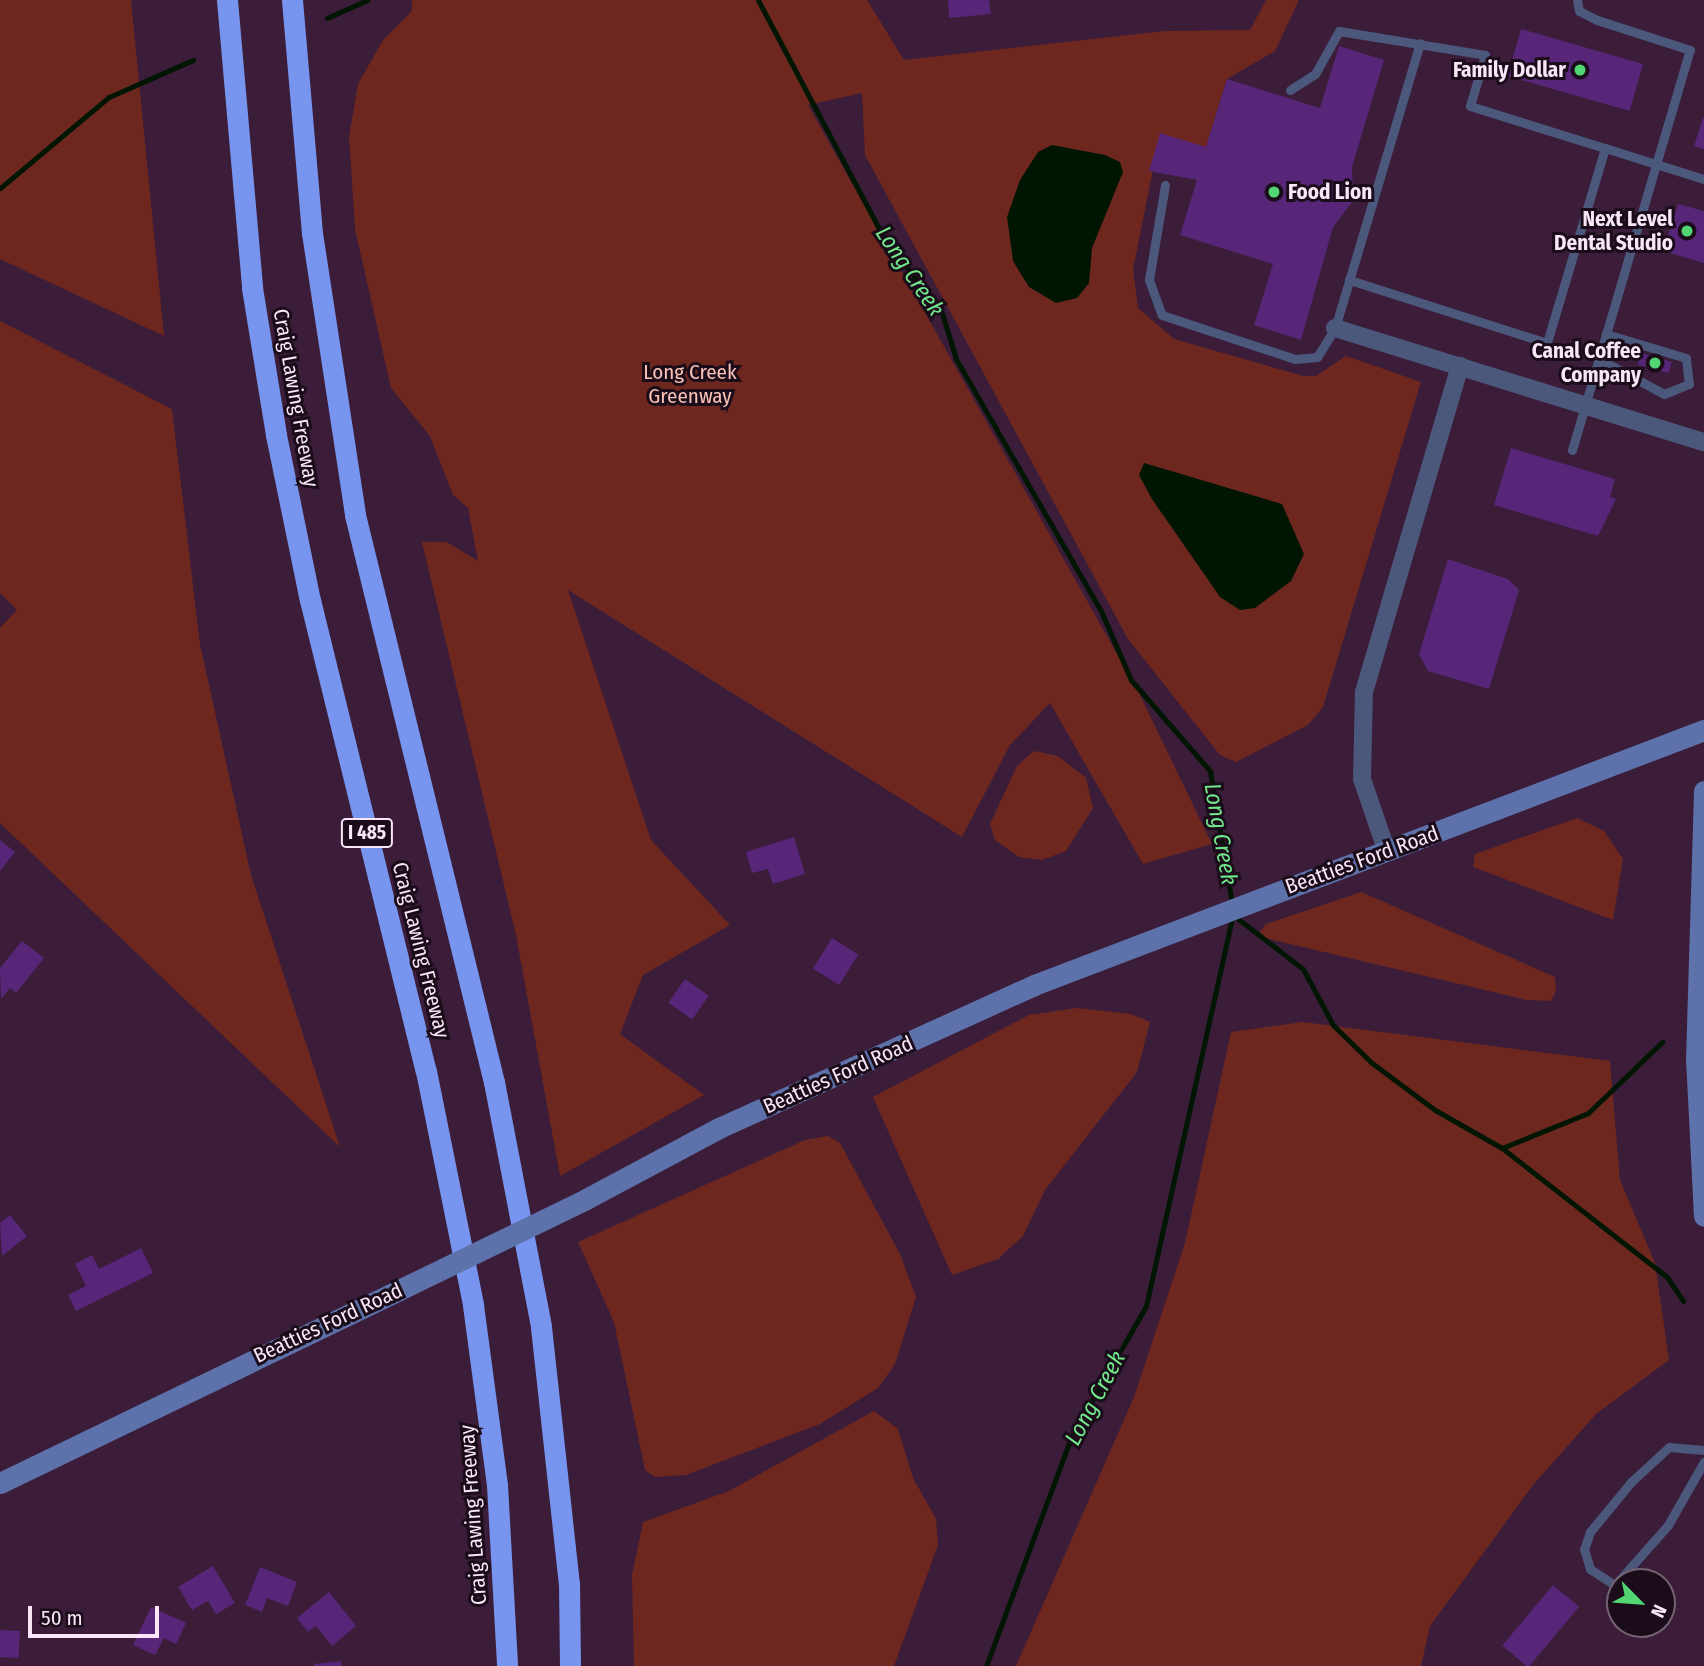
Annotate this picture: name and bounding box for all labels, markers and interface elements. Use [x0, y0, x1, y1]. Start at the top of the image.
place label: Family Dollar [1453, 57, 1566, 83]
marker: Family Dollar [1572, 62, 1588, 78]
place label: Food Lion [1288, 179, 1372, 205]
marker: Food Lion [1266, 184, 1282, 200]
place label: Next Level Dental Studio [1554, 206, 1673, 256]
water label: Long Creek [870, 221, 950, 321]
marker: Next Level Dental Studio [1679, 223, 1695, 239]
street label: Craig Lawing Freeway [268, 307, 324, 489]
place label: Canal Coffee Company [1532, 338, 1641, 388]
marker: Canal Coffee Company [1647, 355, 1663, 371]
park label: Long Creek Greenway [643, 359, 737, 409]
water label: Long Creek [1198, 781, 1244, 887]
road number: I 485 [341, 818, 393, 848]
street label: Beatties Ford Road [1282, 821, 1442, 899]
street label: Craig Lawing Freeway [387, 859, 455, 1041]
street label: Beatties Ford Road [759, 1031, 917, 1119]
street label: Beatties Ford Road [250, 1278, 406, 1368]
water label: Long Creek [1059, 1346, 1131, 1450]
street label: Craig Lawing Freeway [454, 1424, 492, 1606]
north arrow [1606, 1568, 1676, 1638]
scale bar [32, 1592, 163, 1636]
text: N [1646, 1601, 1672, 1621]
text: 50 m [41, 1605, 83, 1631]

